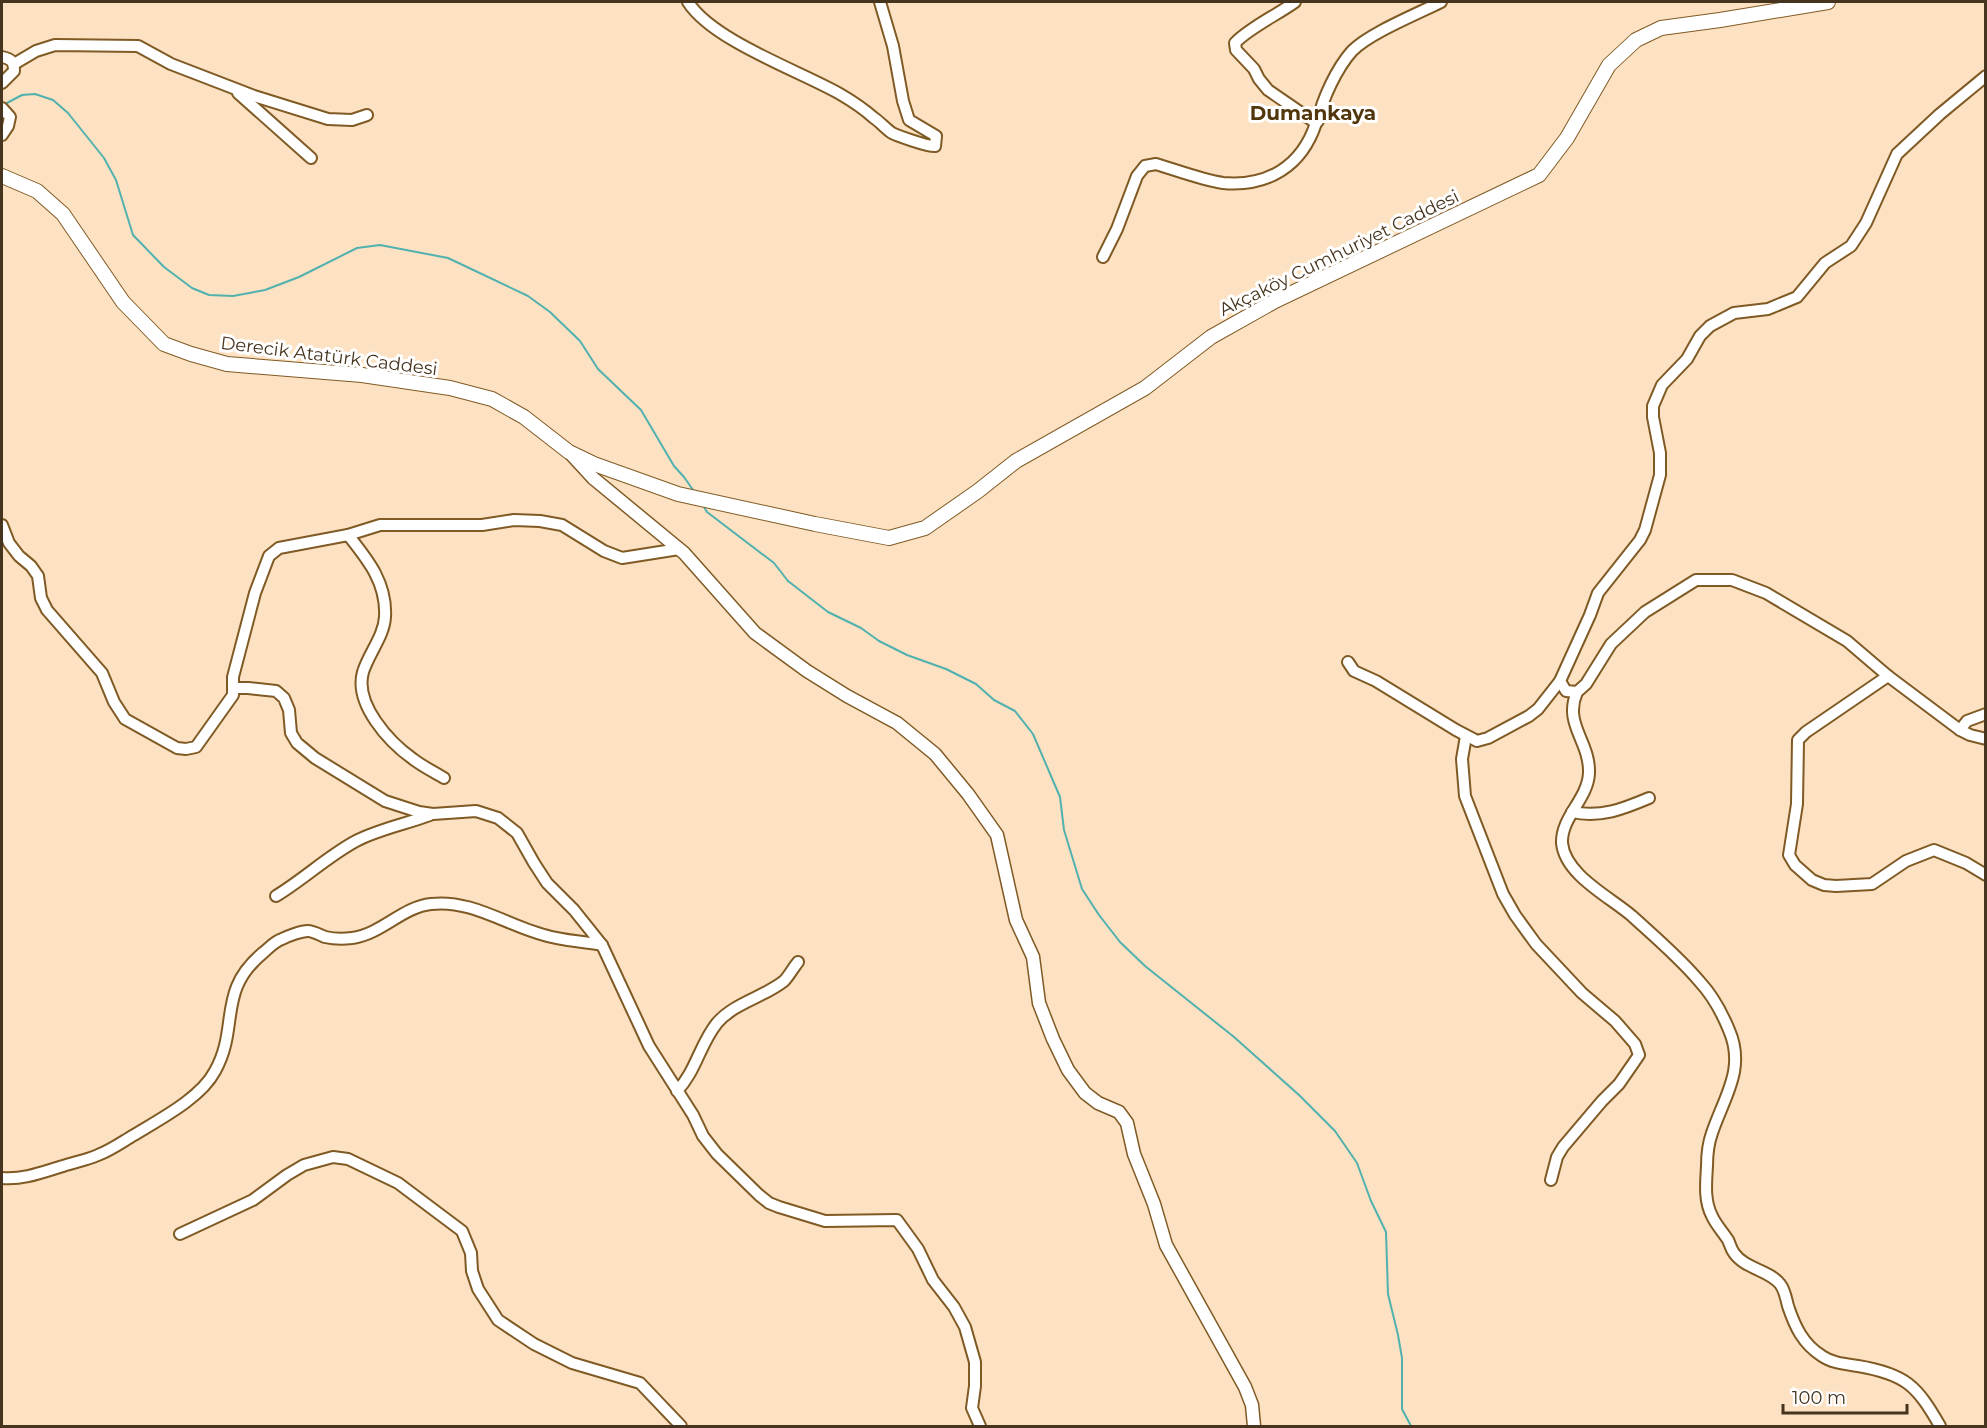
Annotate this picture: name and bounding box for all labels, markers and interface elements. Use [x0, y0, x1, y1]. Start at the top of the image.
district label: Dumankaya [1250, 101, 1376, 125]
street label: Akçaköy Cumhuriyet Caddesi [1215, 185, 1463, 321]
street label: Derecik Atatürk Caddesi [219, 332, 439, 380]
scale bar [1783, 1377, 1908, 1415]
text: 100 m [1792, 1387, 1846, 1409]

